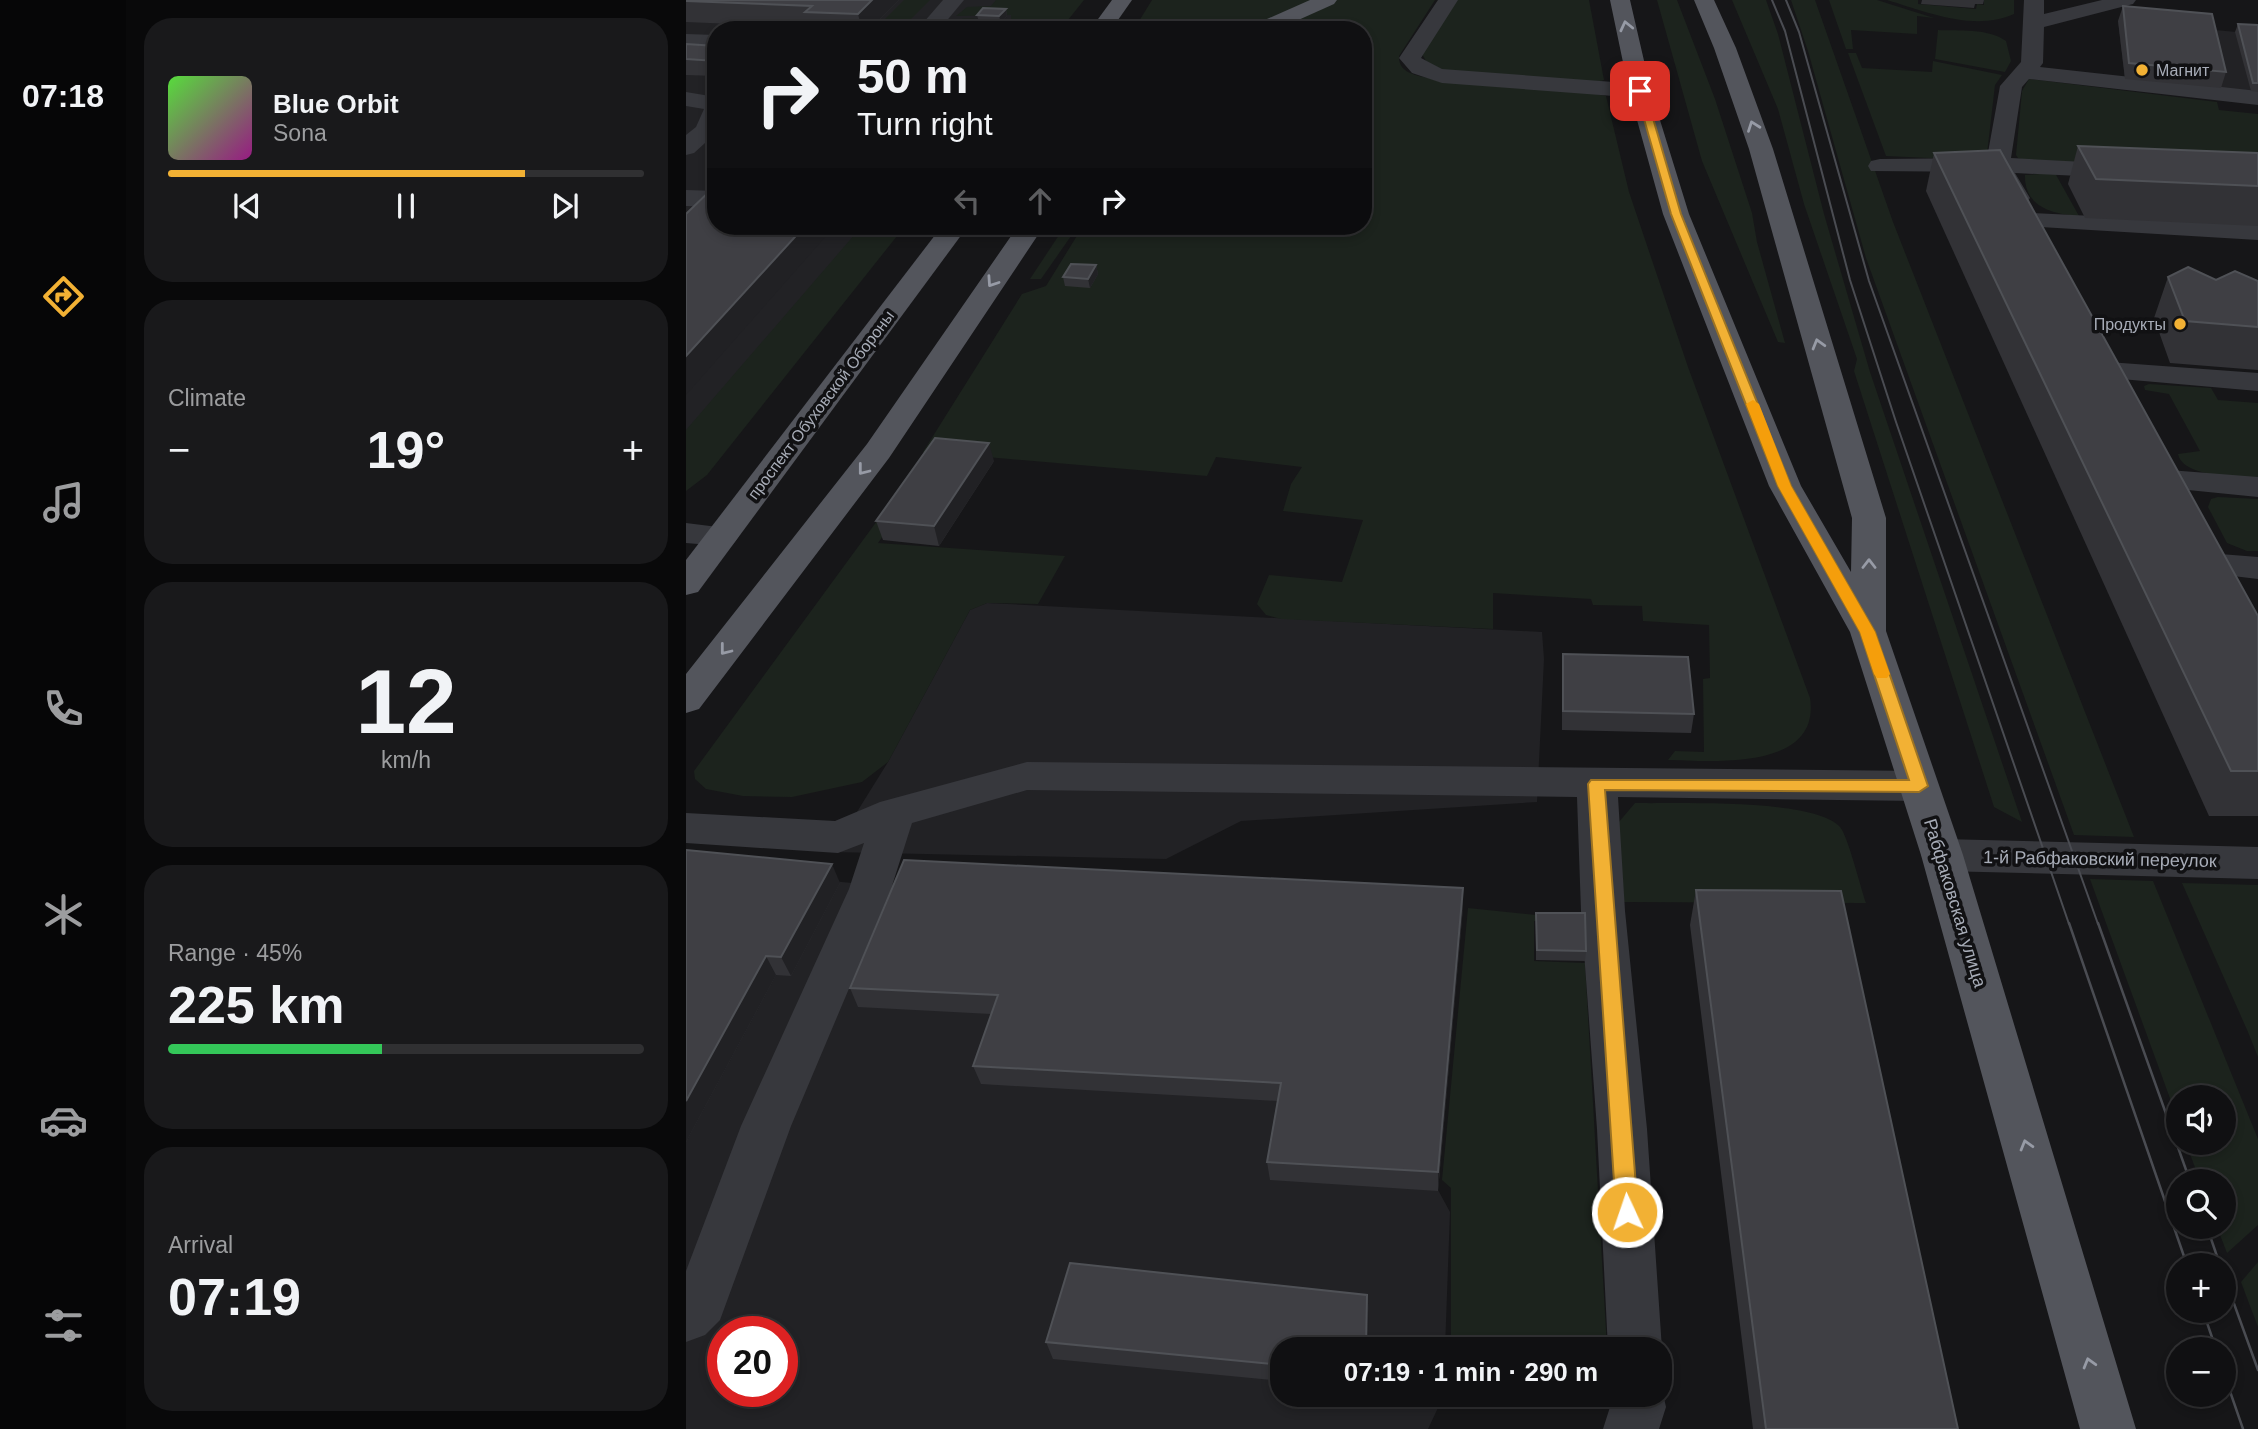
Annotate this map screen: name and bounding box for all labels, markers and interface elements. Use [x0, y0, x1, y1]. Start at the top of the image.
one-way arrow [1619, 20, 1634, 32]
icon: right [742, 49, 833, 140]
text: 50 m [857, 49, 969, 103]
pin [1610, 61, 1670, 121]
marker: Магнит [2134, 62, 2150, 78]
place label: Магнит [2156, 62, 2210, 79]
icon: arrive [1621, 72, 1659, 110]
text: 07:18 [22, 78, 104, 114]
text: Blue Orbit [273, 89, 399, 119]
text: Turn right [857, 106, 993, 142]
text: Sona [273, 120, 327, 146]
one-way arrow [1747, 120, 1761, 132]
icon: left [948, 182, 986, 220]
icon: ahead [1021, 182, 1059, 220]
icon: right [1094, 182, 1132, 220]
icon: previous [228, 187, 266, 225]
icon: pause [387, 187, 425, 225]
icon: next [546, 187, 584, 225]
icon: directions [39, 272, 88, 321]
one-way arrow [988, 274, 1001, 287]
street label: проспект Обуховской Обороны [745, 307, 897, 503]
place label: Продукты [2094, 316, 2166, 333]
marker: Продукты [2172, 316, 2188, 332]
one-way arrow [1812, 338, 1827, 350]
text: Climate [168, 385, 246, 411]
text: 19° [367, 421, 445, 479]
text: − [168, 429, 190, 471]
text: + [622, 429, 644, 471]
one-way arrow [859, 462, 872, 474]
icon: music [39, 478, 88, 527]
one-way arrow [1861, 558, 1876, 569]
one-way arrow [720, 642, 733, 654]
text: 12 [355, 651, 457, 752]
icon: phone [39, 684, 88, 733]
text: km/h [381, 747, 431, 773]
street label: Рабфаковская улица [1920, 816, 1990, 991]
street label: 1-й Рабфаковский переулок [1983, 847, 2217, 871]
icon: climate [39, 890, 88, 939]
text: Range · 45% [168, 940, 302, 966]
text: 225 km [168, 976, 344, 1034]
map controls [2166, 1085, 2236, 1407]
button: sound [2166, 1085, 2236, 1155]
icon: car [39, 1096, 88, 1145]
one-way arrow [2020, 1139, 2034, 1151]
button: search [2166, 1169, 2236, 1239]
position arrow [1590, 1175, 1664, 1249]
text: Arrival [168, 1232, 233, 1258]
button: + [2166, 1253, 2236, 1323]
text: 07:19 [168, 1268, 301, 1326]
icon: filters [39, 1301, 88, 1350]
speed limit sign: 20 [707, 1316, 798, 1407]
button: − [2166, 1337, 2236, 1407]
text: 07:19 · 1 min · 290 m [1344, 1357, 1598, 1387]
one-way arrow [2083, 1358, 2098, 1370]

